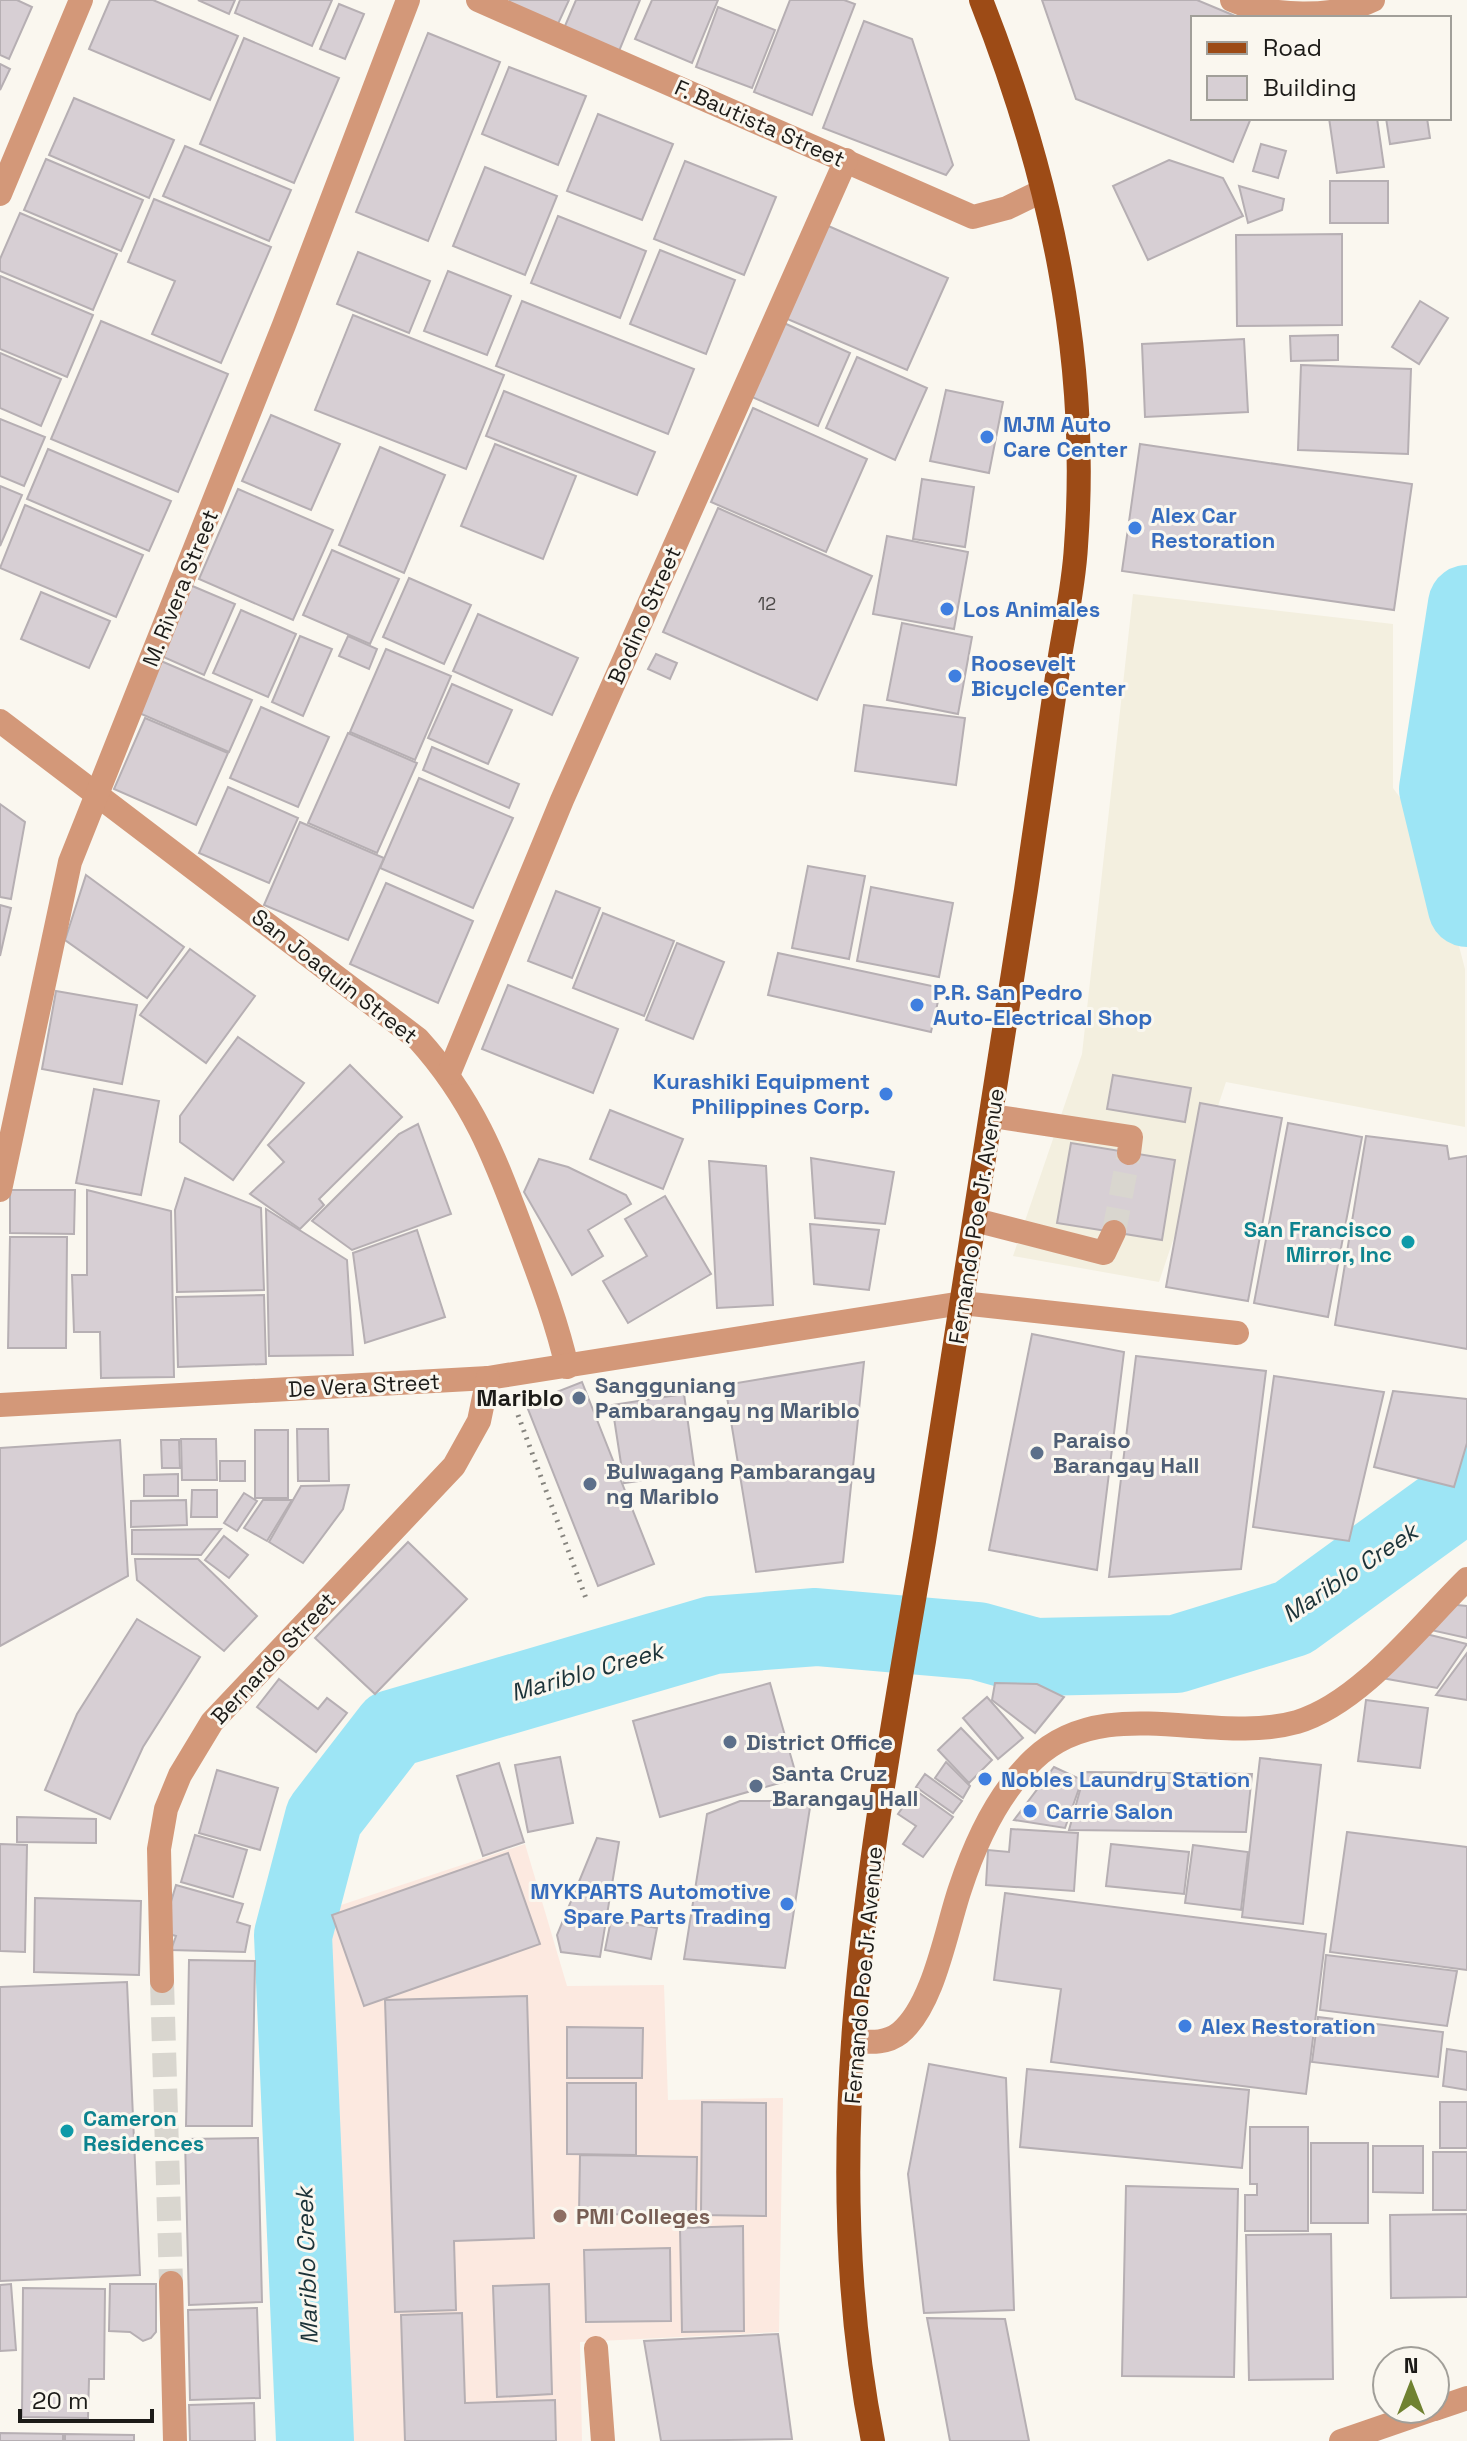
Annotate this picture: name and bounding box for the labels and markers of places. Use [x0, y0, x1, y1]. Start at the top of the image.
place label: MJM Auto Care Center [1003, 410, 1128, 463]
marker: MJM Auto Care Center [978, 428, 996, 446]
place label: Alex Car Restoration [1151, 501, 1275, 554]
marker: Alex Car Restoration [1126, 519, 1144, 537]
place label: Los Animales [963, 595, 1100, 623]
marker: Los Animales [938, 600, 956, 618]
place label: Roosevelt Bicycle Center [971, 649, 1126, 702]
marker: Roosevelt Bicycle Center [946, 667, 964, 685]
place label: P.R. San Pedro Auto-Electrical Shop [933, 978, 1152, 1031]
marker: P.R. San Pedro Auto-Electrical Shop [908, 996, 926, 1014]
place label: Kurashiki Equipment Philippines Corp. [653, 1067, 870, 1120]
marker: Kurashiki Equipment Philippines Corp. [877, 1085, 895, 1103]
place label: San Francisco Mirror, Inc [1244, 1215, 1392, 1268]
marker: San Francisco Mirror, Inc [1399, 1233, 1417, 1251]
place label: Sangguniang Pambarangay ng Mariblo [595, 1371, 860, 1424]
marker: Sangguniang Pambarangay ng Mariblo [570, 1389, 588, 1407]
place label: Paraiso Barangay Hall [1053, 1426, 1199, 1479]
marker: Paraiso Barangay Hall [1028, 1444, 1046, 1462]
place label: Bulwagang Pambarangay ng Mariblo [606, 1457, 876, 1510]
marker: Bulwagang Pambarangay ng Mariblo [581, 1475, 599, 1493]
place label: District Office [746, 1728, 893, 1756]
marker: District Office [721, 1733, 739, 1751]
place label: Santa Cruz Barangay Hall [772, 1759, 918, 1812]
place label: Nobles Laundry Station [1001, 1765, 1250, 1793]
marker: Nobles Laundry Station [976, 1770, 994, 1788]
marker: Santa Cruz Barangay Hall [747, 1777, 765, 1795]
place label: Carrie Salon [1046, 1797, 1173, 1825]
marker: Carrie Salon [1021, 1802, 1039, 1820]
place label: MYKPARTS Automotive Spare Parts Trading [530, 1877, 771, 1930]
marker: MYKPARTS Automotive Spare Parts Trading [778, 1895, 796, 1913]
place label: Alex Restoration [1201, 2012, 1376, 2040]
marker: Alex Restoration [1176, 2017, 1194, 2035]
place label: Cameron Residences [83, 2104, 204, 2157]
marker: Cameron Residences [58, 2122, 76, 2140]
place label: PMI Colleges [576, 2202, 710, 2230]
marker: PMI Colleges [551, 2207, 569, 2225]

